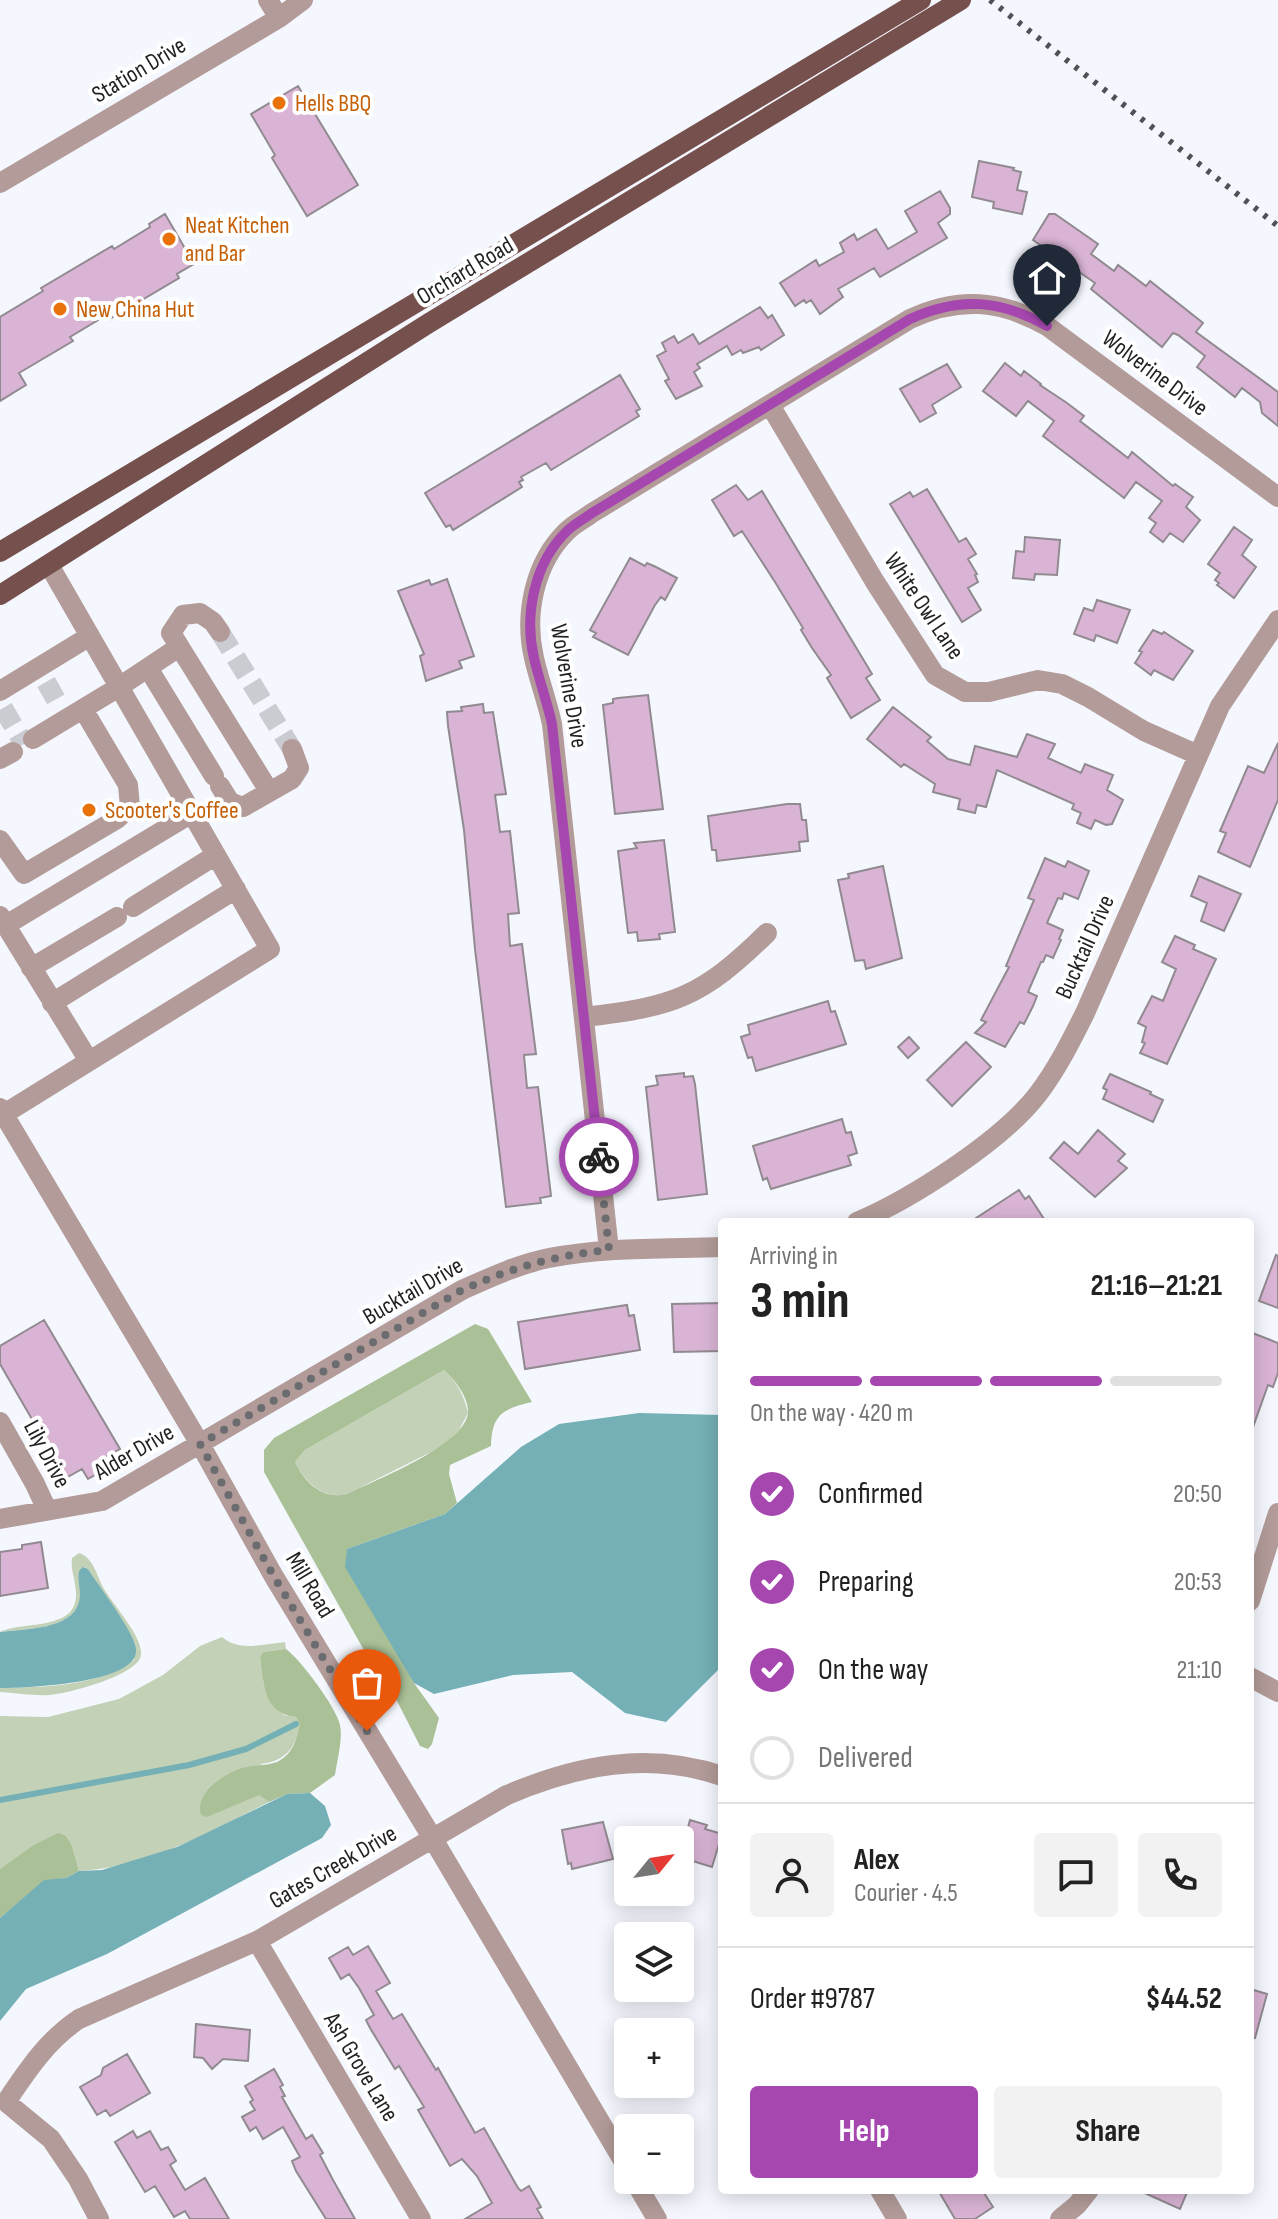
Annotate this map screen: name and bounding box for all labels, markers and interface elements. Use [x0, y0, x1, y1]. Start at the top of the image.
street label: Station Drive [87, 31, 191, 109]
place label: Hells BBQ [295, 89, 371, 118]
marker: Hells BBQ [270, 94, 288, 112]
place label: Neat Kitchen and Bar [185, 211, 290, 268]
marker: Neat Kitchen and Bar [160, 230, 178, 248]
street label: Orchard Road [411, 231, 519, 311]
pin [1013, 244, 1081, 326]
icon: home [1025, 256, 1069, 300]
place label: New China Hut [76, 295, 194, 324]
marker: New China Hut [51, 300, 69, 318]
street label: Wolverine Drive [1096, 324, 1214, 422]
street label: White Owl Lane [878, 547, 970, 665]
street label: Wolverine Drive [544, 622, 594, 750]
place label: Scooter's Coffee [105, 796, 239, 825]
marker: Scooter's Coffee [80, 801, 98, 819]
street label: Bucktail Drive [1049, 891, 1121, 1003]
courier [559, 1117, 639, 1197]
icon: bike [577, 1135, 621, 1179]
text: Arriving in [750, 1241, 838, 1272]
street label: Bucktail Drive [358, 1251, 468, 1331]
text: 21:16–21:21 [1091, 1268, 1222, 1304]
text: 3 min [750, 1270, 850, 1333]
text: On the way · 420 m [750, 1398, 913, 1429]
street label: Lily Drive [17, 1415, 77, 1493]
street label: Alder Drive [88, 1418, 179, 1487]
icon: check [750, 1472, 794, 1516]
text: Confirmed [818, 1476, 923, 1512]
text: 20:50 [1173, 1479, 1222, 1510]
street label: Mill Road [279, 1547, 341, 1623]
icon: check [750, 1560, 794, 1604]
text: Preparing [818, 1564, 914, 1600]
text: 20:53 [1174, 1567, 1222, 1598]
icon: check [750, 1648, 794, 1692]
pin [333, 1649, 401, 1731]
text: On the way [818, 1652, 928, 1688]
text: 21:10 [1176, 1655, 1222, 1686]
icon: bag [345, 1661, 389, 1705]
text: Delivered [818, 1740, 913, 1776]
street label: Gates Creek Drive [264, 1819, 402, 1915]
north arrow [614, 1826, 694, 1906]
map controls [614, 1826, 694, 2194]
button: person [750, 1833, 834, 1917]
button: chat [1034, 1833, 1118, 1917]
button: phone [1138, 1833, 1222, 1917]
text: Alex [854, 1842, 900, 1878]
text: Courier · 4.5 [854, 1878, 958, 1909]
button: layers [614, 1922, 694, 2002]
text: Order #9787 [750, 1981, 875, 2017]
text: $44.52 [1145, 1981, 1222, 2017]
street label: Ash Grove Lane [317, 2006, 405, 2127]
button: + [614, 2018, 694, 2098]
button: Help [750, 2086, 978, 2178]
button: Share [994, 2086, 1222, 2178]
button: − [614, 2114, 694, 2194]

